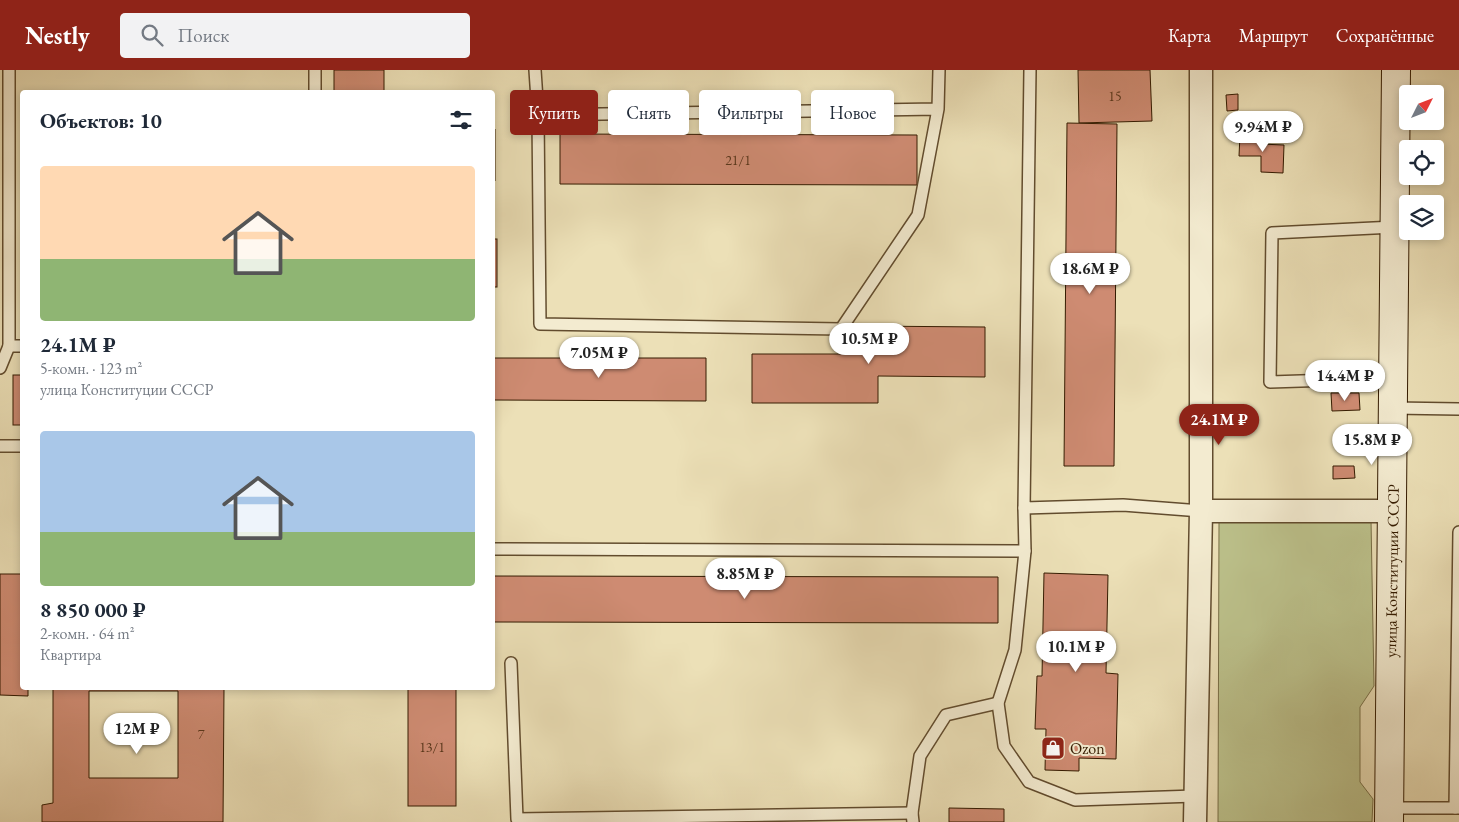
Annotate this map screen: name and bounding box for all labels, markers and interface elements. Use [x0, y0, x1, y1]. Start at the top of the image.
search box [120, 13, 470, 58]
text: Nestly [25, 20, 90, 51]
icon: search [138, 21, 166, 49]
text: Поиск [178, 23, 229, 48]
text: Карта [1168, 24, 1211, 47]
text: Маршрут [1239, 24, 1308, 47]
text: Сохранённые [1336, 24, 1434, 47]
north arrow [1399, 85, 1444, 130]
map controls [1399, 85, 1444, 240]
house number: 15 [1108, 87, 1122, 105]
chip: Купить [510, 90, 598, 135]
chip: Снять [608, 90, 689, 135]
chip: Фильтры [699, 90, 801, 135]
chip: Новое [811, 90, 894, 135]
icon: filters [447, 106, 475, 134]
text: Объектов: 10 [40, 107, 162, 134]
pin: 9.94M ₽ [1217, 111, 1309, 153]
text: 9.94M ₽ [1234, 116, 1292, 137]
button: locate [1399, 140, 1444, 185]
house number: 21/1 [725, 151, 751, 169]
button: layers [1399, 195, 1444, 240]
icon: home [213, 198, 303, 288]
pin: 18.6M ₽ [1044, 252, 1136, 295]
text: 18.6M ₽ [1061, 258, 1119, 279]
pin: 10.5M ₽ [823, 322, 915, 365]
text: 10.5M ₽ [840, 328, 898, 349]
text: 24.1M ₽ [40, 331, 116, 358]
pin: 7.05M ₽ [553, 336, 645, 379]
text: 7.05M ₽ [570, 342, 628, 363]
text: 5-комн. · 123 m² [40, 358, 142, 379]
pin: 14.4M ₽ [1299, 360, 1391, 402]
text: 14.4M ₽ [1316, 365, 1374, 386]
text: улица Конституции СССР [40, 379, 213, 400]
pin: 24.1M ₽ [1173, 404, 1265, 446]
text: 24.1M ₽ [1190, 409, 1248, 430]
pin: 15.8M ₽ [1326, 424, 1418, 466]
text: 15.8M ₽ [1343, 429, 1401, 450]
icon: home [213, 463, 303, 553]
street label: улица Конституции СССР [1380, 484, 1404, 658]
pin: 8.85M ₽ [699, 558, 791, 600]
text: 8.85M ₽ [716, 563, 774, 584]
text: 8 850 000 ₽ [40, 596, 146, 623]
text: 2-комн. · 64 m² [40, 623, 135, 644]
pin: 10.1M ₽ [1030, 630, 1122, 673]
text: 10.1M ₽ [1047, 636, 1105, 657]
text: Квартира [40, 644, 101, 665]
pin: 12M ₽ [102, 712, 172, 755]
text: 12M ₽ [114, 718, 160, 739]
house number: 7 [198, 725, 205, 743]
shop icon: Ozon [1040, 735, 1066, 761]
house number: 13/1 [419, 738, 445, 756]
place label: Ozon [1070, 738, 1105, 759]

